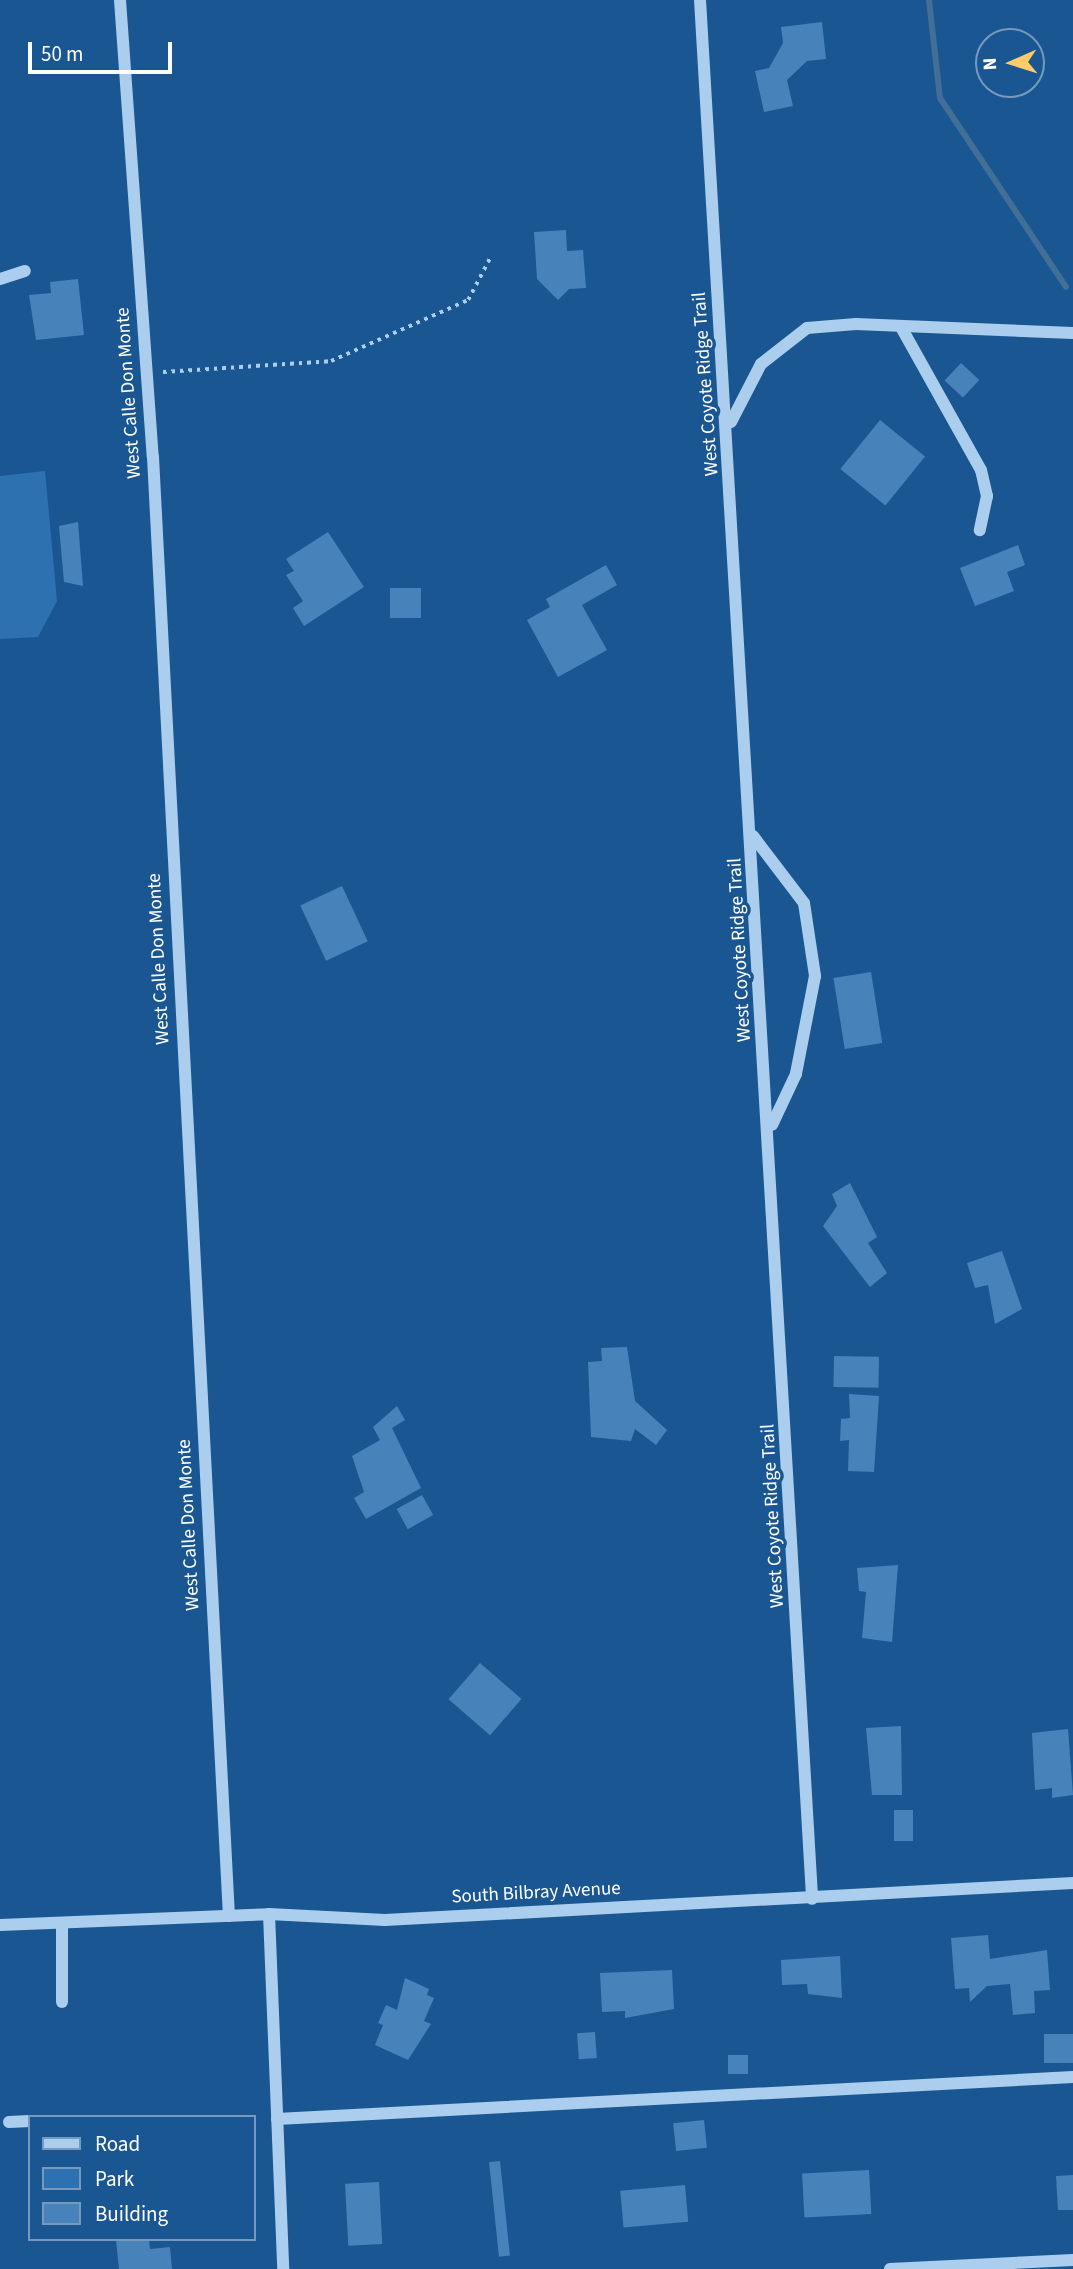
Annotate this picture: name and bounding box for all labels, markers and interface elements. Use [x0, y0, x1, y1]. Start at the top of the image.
scale bar [32, 28, 175, 72]
north arrow [975, 28, 1045, 98]
text: 50 m [41, 39, 83, 69]
text: N [977, 57, 1004, 71]
street label: West Coyote Ridge Trail [688, 291, 724, 477]
street label: West Calle Don Monte [112, 307, 146, 479]
street label: West Coyote Ridge Trail [724, 857, 756, 1043]
street label: West Calle Don Monte [143, 873, 175, 1045]
street label: West Coyote Ridge Trail [757, 1423, 789, 1609]
street label: West Calle Don Monte [173, 1439, 205, 1611]
street label: South Bilbray Avenue [451, 1877, 621, 1909]
legend [28, 2115, 256, 2241]
text: Road [95, 2129, 140, 2159]
text: Park [95, 2164, 134, 2194]
text: Building [95, 2199, 168, 2229]

